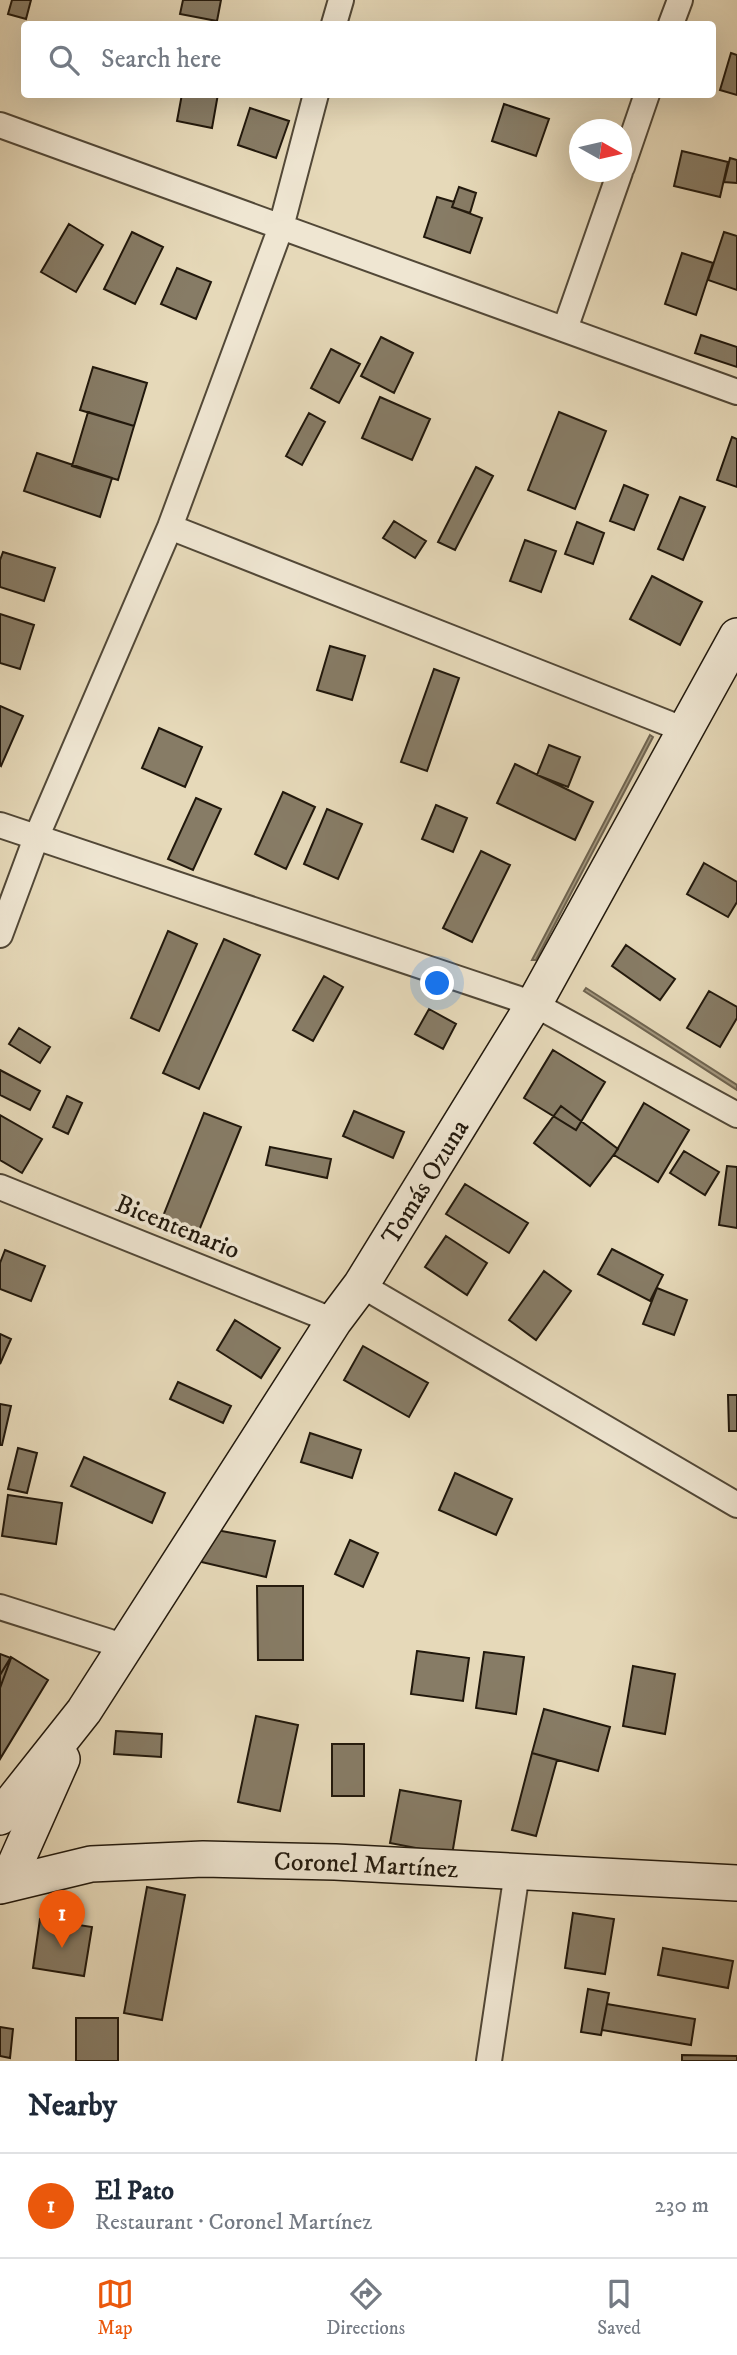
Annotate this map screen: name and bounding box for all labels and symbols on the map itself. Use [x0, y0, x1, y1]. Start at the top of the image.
north arrow [569, 119, 632, 182]
your location [420, 966, 454, 1000]
street label: Tomás Ozuna [375, 1113, 477, 1251]
street label: Bicentenario [110, 1188, 244, 1267]
street label: Coronel Martínez [273, 1846, 459, 1886]
pin: 1 [39, 1890, 85, 1948]

